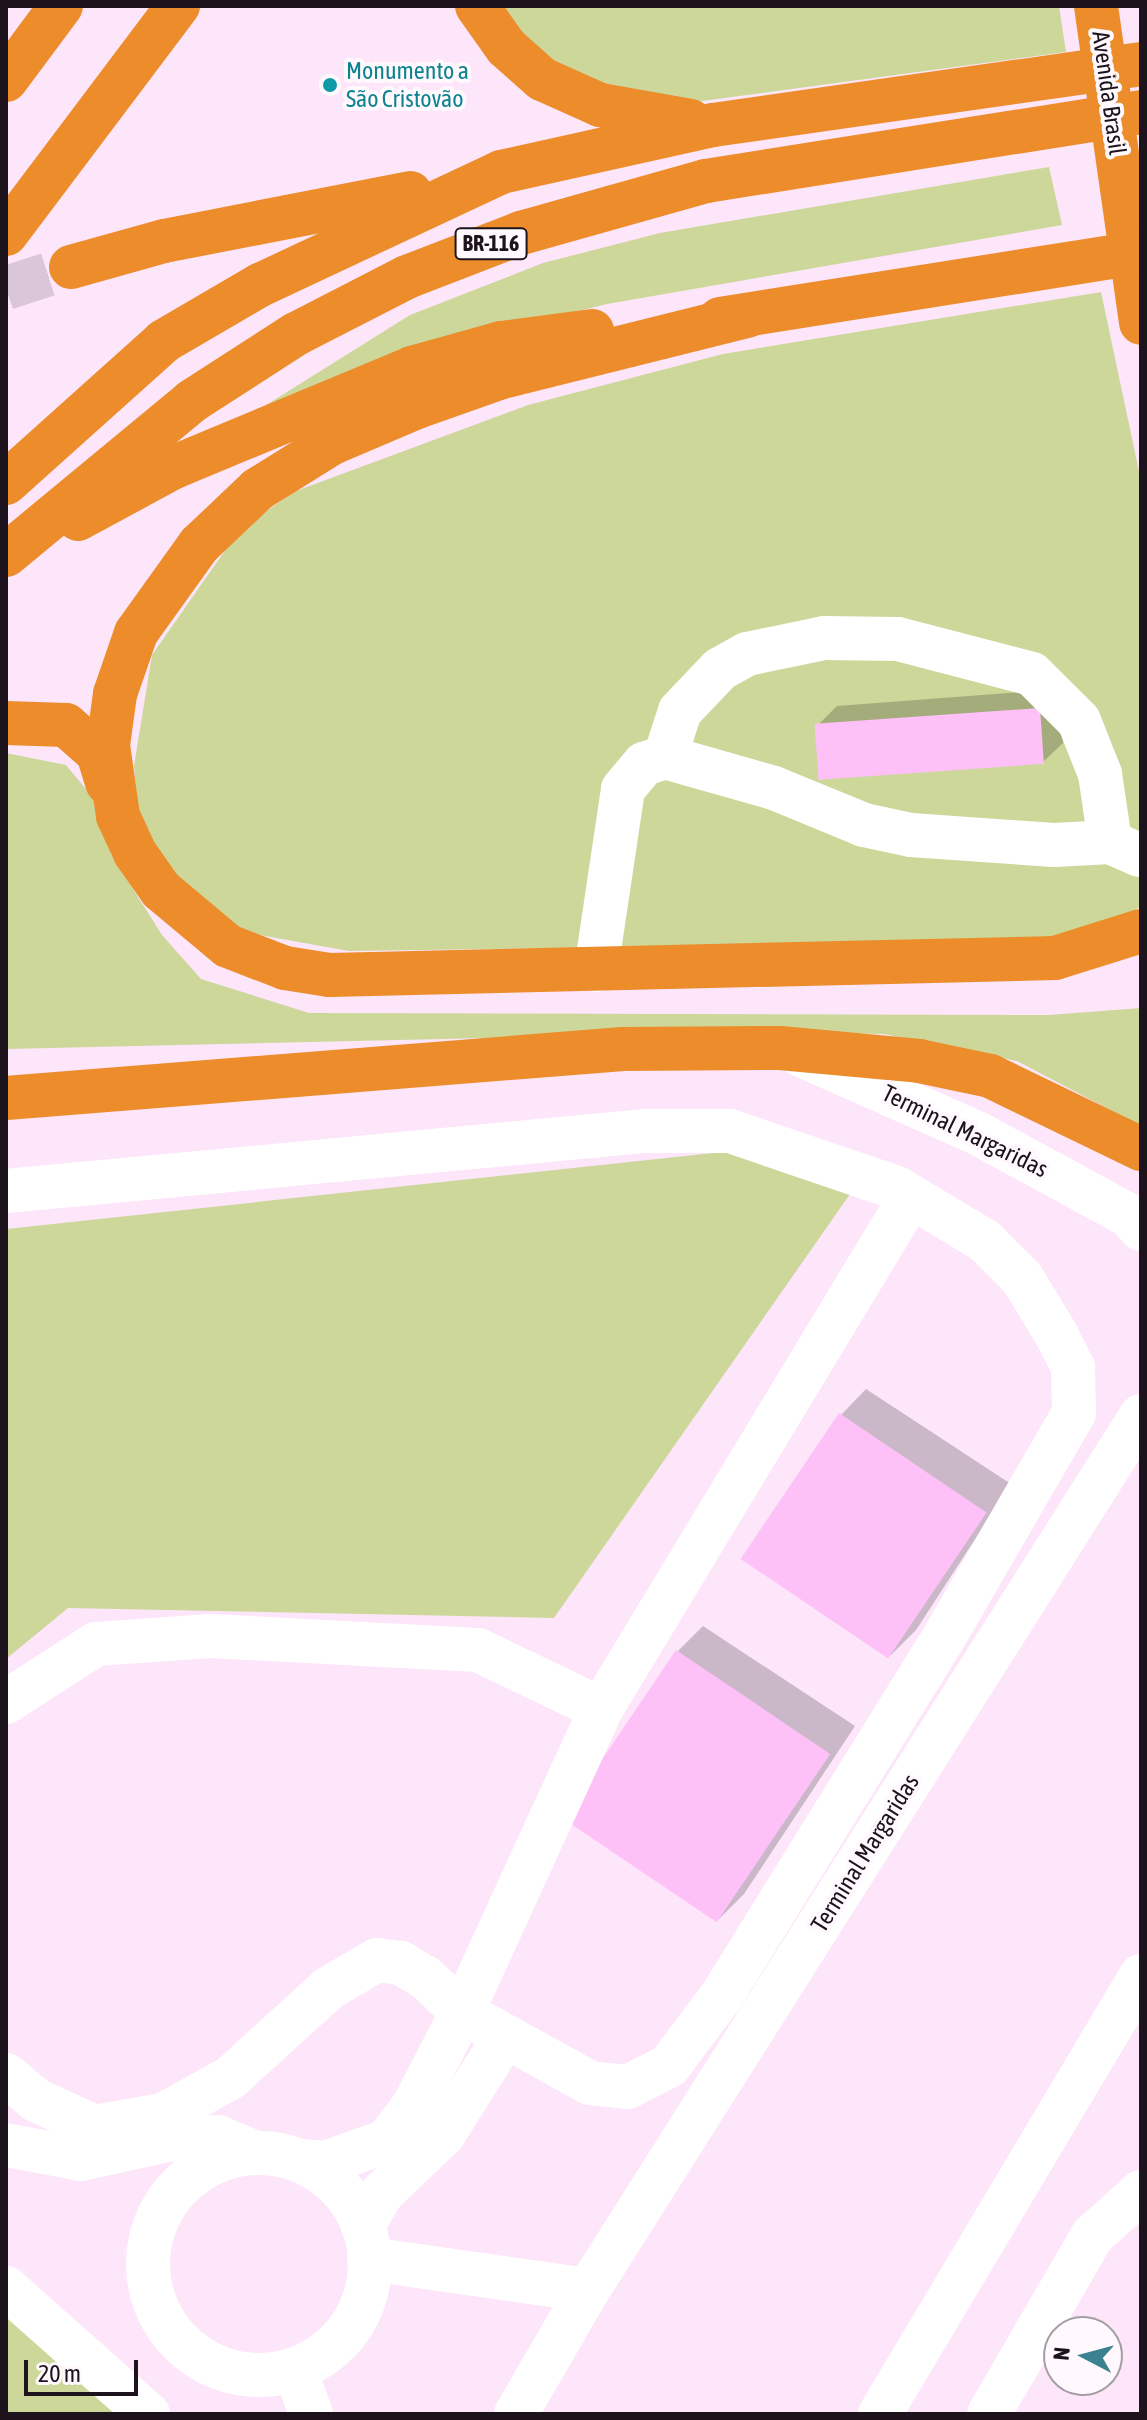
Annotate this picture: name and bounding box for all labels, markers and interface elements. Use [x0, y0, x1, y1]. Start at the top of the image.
street label: Avenida Brasil [1086, 29, 1132, 157]
place label: Monumento a São Cristovão [346, 57, 469, 113]
marker: Monumento a São Cristovão [321, 76, 339, 94]
road number: BR-116 [453, 226, 529, 262]
street label: Terminal Margaridas [878, 1078, 1052, 1184]
street label: Terminal Margaridas [805, 1769, 925, 1937]
north arrow [1043, 2316, 1123, 2396]
scale bar [28, 2344, 142, 2394]
text: N [1048, 2346, 1075, 2362]
text: 20 m [38, 2360, 81, 2387]

